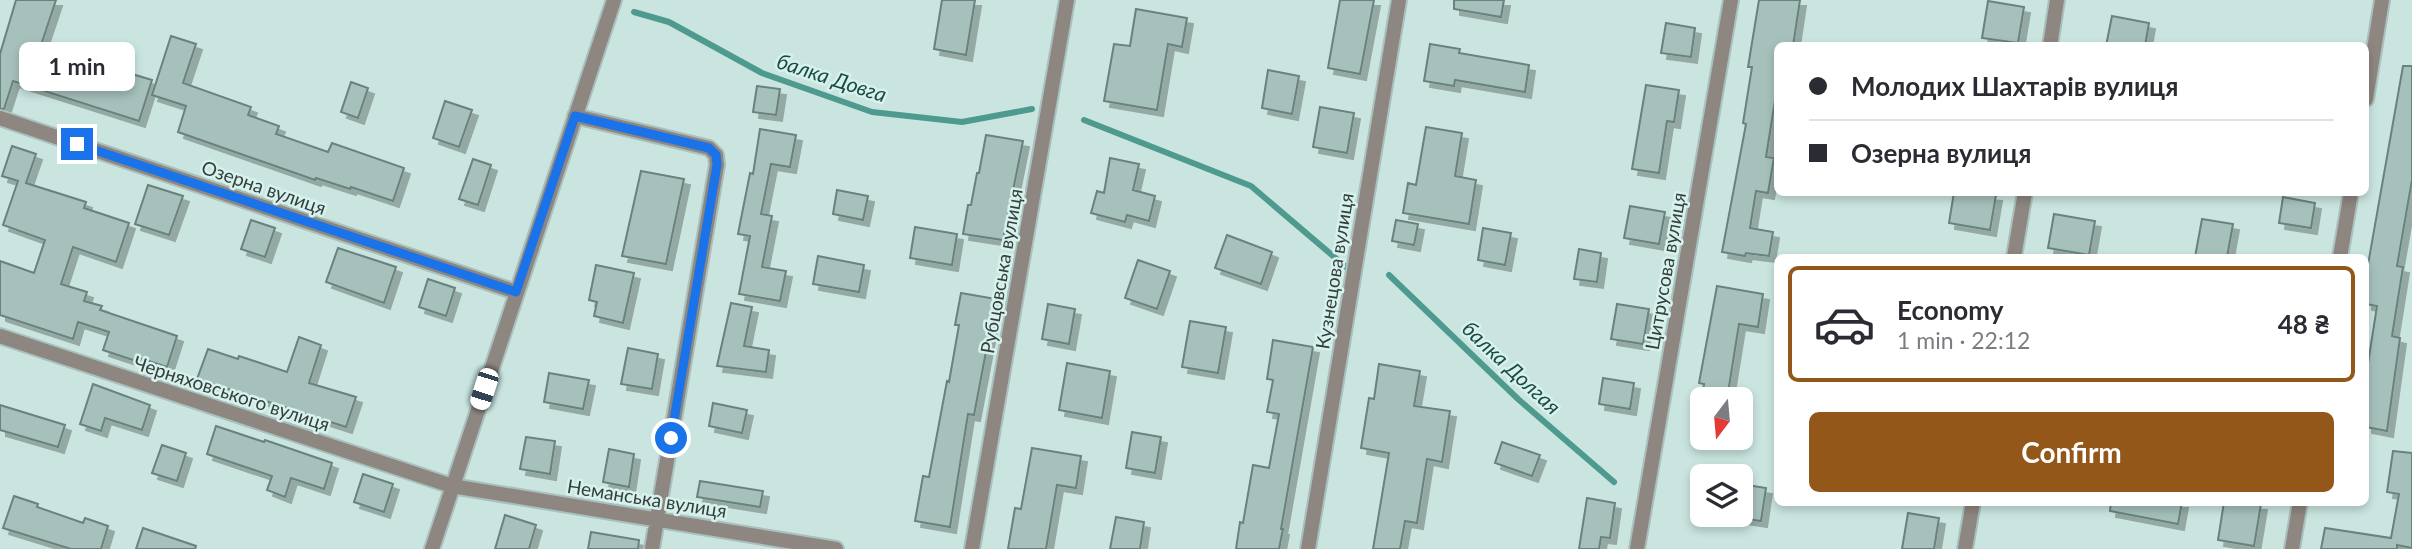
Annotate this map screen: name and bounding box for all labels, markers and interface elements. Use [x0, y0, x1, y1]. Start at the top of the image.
callout: 1 min [19, 43, 135, 92]
water label: балка Довга [774, 48, 890, 106]
text: 1 min [48, 52, 106, 80]
text: Молодих Шахтарів вулиця [1851, 70, 2178, 102]
route end [61, 128, 93, 160]
text: Озерна вулиця [1851, 137, 2031, 169]
street label: Озерна вулиця [199, 155, 329, 219]
street label: Рубцовська вулиця [975, 187, 1027, 355]
street label: Цитрусова вулиця [1640, 190, 1690, 352]
street label: Кузнецова вулиця [1310, 191, 1358, 351]
icon: car [1813, 293, 1876, 356]
text: Economy [1897, 294, 2003, 326]
text: 48 ₴ [2278, 308, 2330, 340]
water label: балка Долгая [1458, 315, 1566, 419]
text: 1 min · 22:12 [1897, 326, 2030, 354]
street label: Черняховського вулиця [131, 350, 333, 436]
car [468, 366, 501, 412]
north arrow [1690, 387, 1754, 450]
map controls [1690, 387, 1753, 527]
button: Confirm [1809, 412, 2334, 492]
route start [655, 422, 687, 454]
button: layers [1690, 464, 1753, 527]
street label: Неманська вулиця [566, 474, 728, 522]

